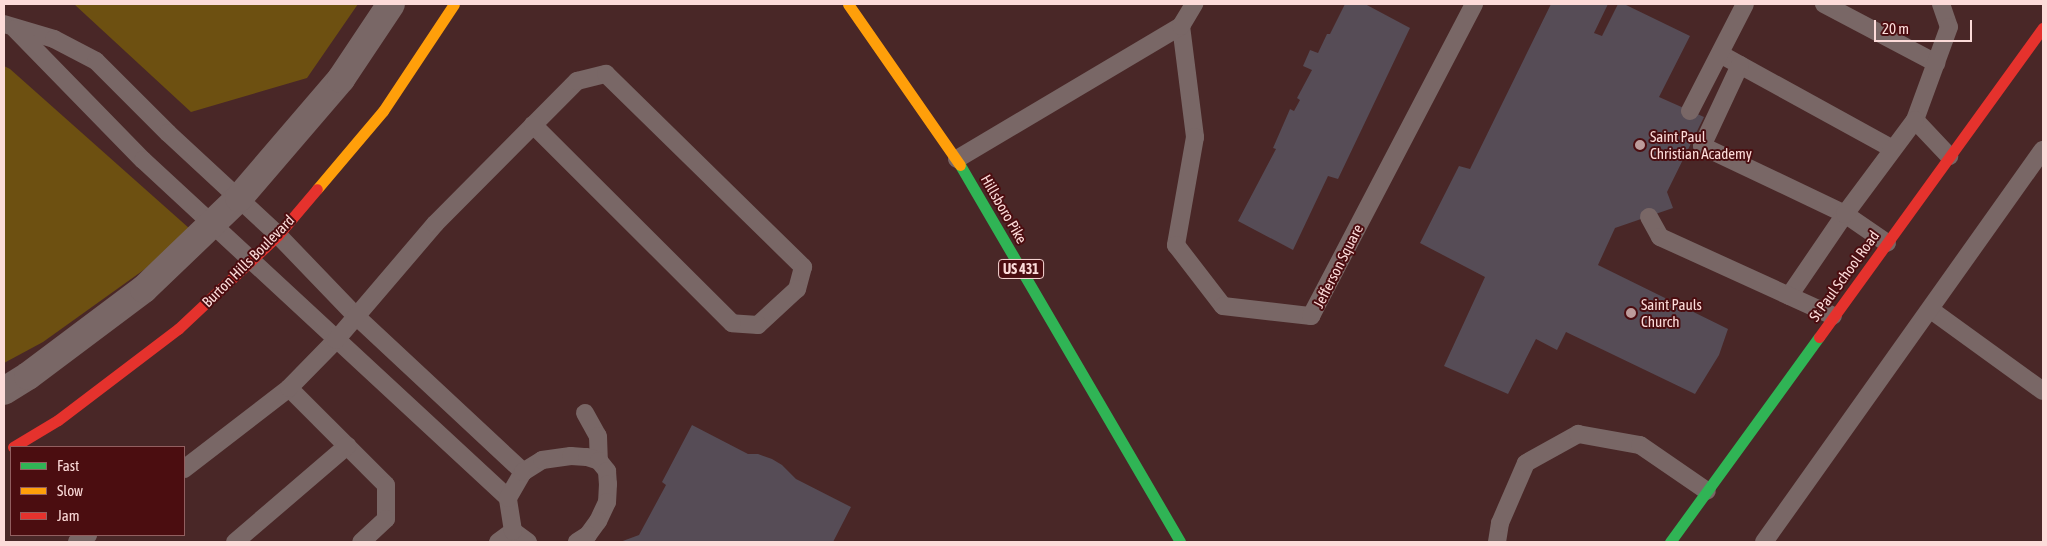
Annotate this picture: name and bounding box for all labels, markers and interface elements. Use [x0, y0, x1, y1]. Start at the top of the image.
scale bar [1877, 10, 1974, 42]
text: 20 m [1882, 20, 1909, 37]
place label: Saint Paul Christian Academy [1650, 127, 1752, 162]
marker: Saint Paul Christian Academy [1634, 139, 1646, 151]
street label: Hillsboro Pike [977, 171, 1031, 247]
street label: Burton Hills Boulevard [198, 211, 298, 311]
street label: Jefferson Square [1309, 221, 1367, 311]
street label: St Paul School Road [1805, 227, 1883, 325]
road number: US 431 [997, 258, 1045, 280]
place label: Saint Pauls Church [1641, 295, 1702, 330]
marker: Saint Pauls Church [1625, 307, 1637, 319]
legend [10, 446, 185, 536]
text: Fast [57, 457, 79, 474]
text: Slow [57, 482, 83, 499]
text: Jam [57, 507, 80, 524]

